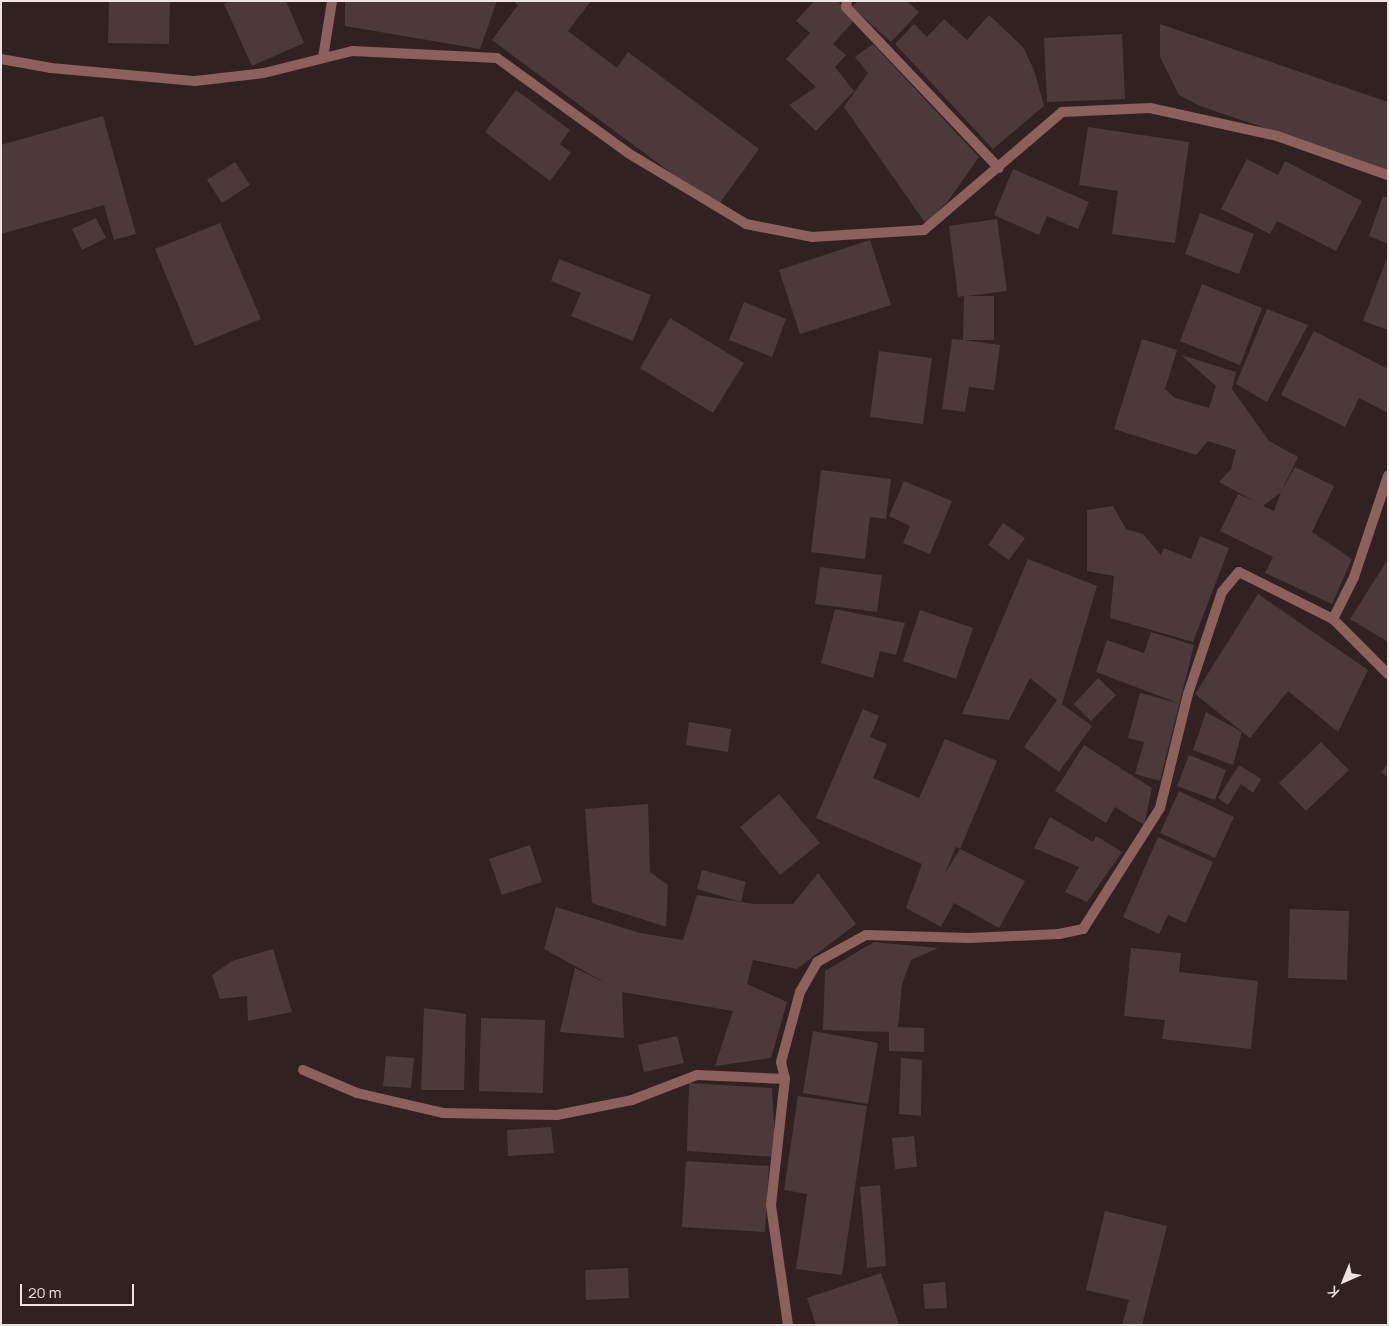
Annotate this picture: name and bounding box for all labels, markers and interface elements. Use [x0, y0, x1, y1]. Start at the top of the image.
north arrow [1319, 1256, 1369, 1306]
scale bar [22, 1274, 136, 1306]
text: 20 m [28, 1282, 61, 1303]
text: K [1323, 1282, 1343, 1302]

